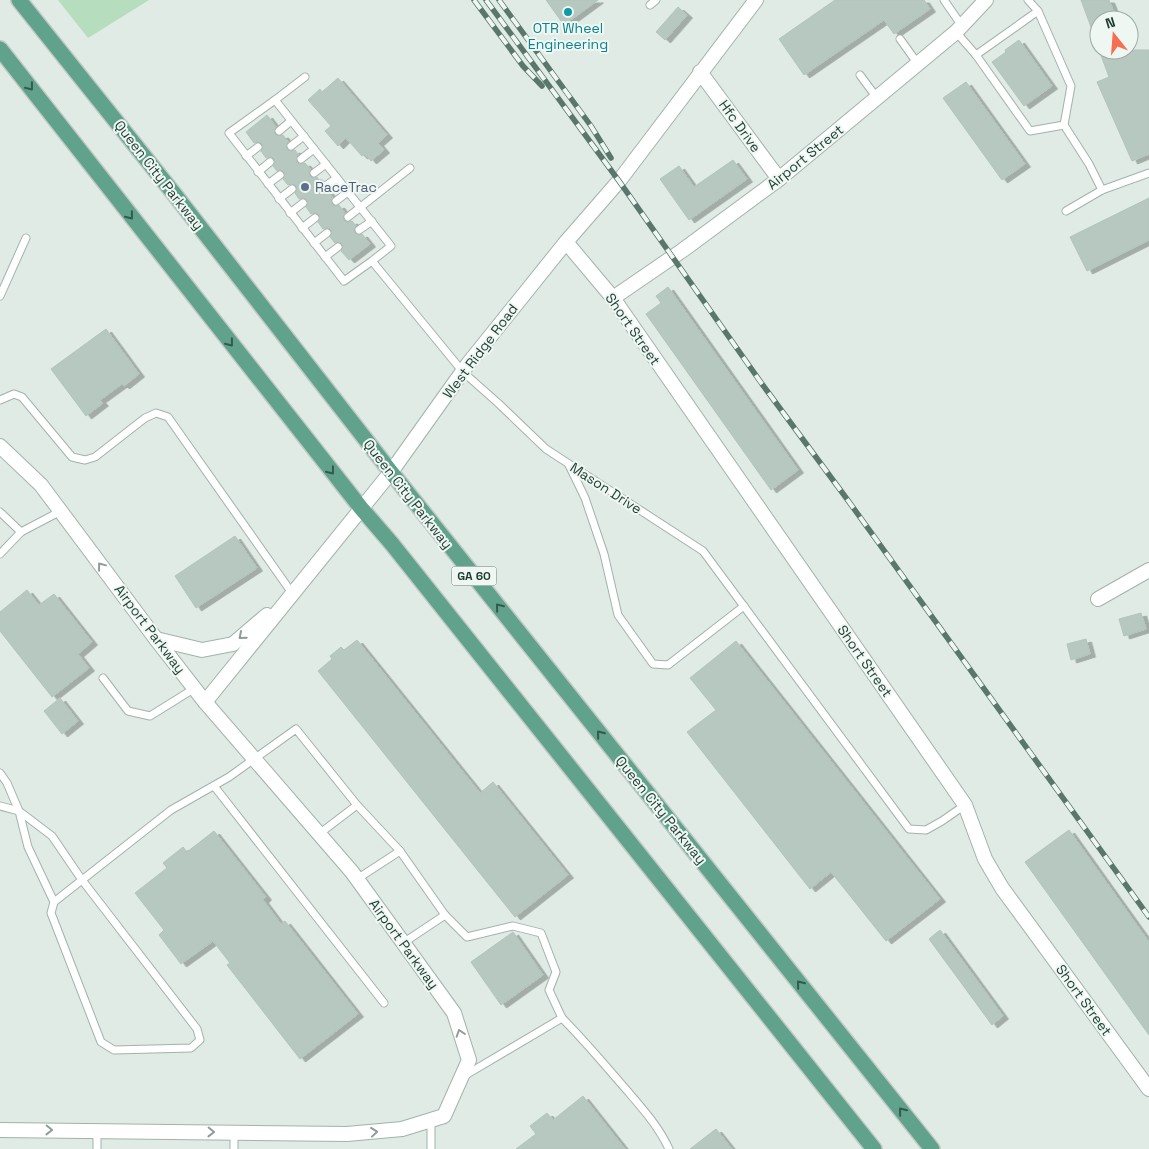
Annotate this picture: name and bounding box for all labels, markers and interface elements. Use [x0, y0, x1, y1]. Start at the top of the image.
marker: OTR Wheel Engineering [562, 6, 574, 18]
north arrow [1089, 10, 1139, 60]
text: N [1103, 13, 1117, 33]
place label: OTR Wheel Engineering [528, 19, 608, 53]
one-way arrow [24, 82, 33, 91]
street label: Hfc Drive [715, 96, 765, 156]
street label: Queen City Parkway [111, 117, 207, 233]
street label: Airport Street [763, 121, 847, 193]
place label: RaceTrac [315, 178, 377, 196]
marker: RaceTrac [299, 181, 311, 193]
one-way arrow [124, 210, 133, 219]
street label: Short Street [602, 289, 664, 369]
street label: West Ridge Road [438, 300, 522, 402]
one-way arrow [225, 337, 233, 346]
street label: Queen City Parkway [360, 436, 456, 552]
street label: Mason Drive [567, 458, 645, 518]
one-way arrow [326, 465, 334, 474]
one-way arrow [99, 563, 107, 572]
road number: GA 60 [452, 566, 496, 586]
street label: Airport Parkway [111, 581, 189, 677]
one-way arrow [495, 604, 504, 613]
street label: Short Street [834, 621, 896, 701]
one-way arrow [238, 630, 247, 639]
one-way arrow [598, 731, 606, 740]
street label: Queen City Parkway [612, 752, 710, 868]
street label: Airport Parkway [365, 895, 443, 993]
street label: Short Street [1052, 961, 1116, 1039]
one-way arrow [798, 981, 806, 990]
one-way arrow [456, 1029, 466, 1037]
one-way arrow [899, 1108, 907, 1117]
one-way arrow [45, 1125, 53, 1136]
one-way arrow [207, 1127, 215, 1138]
one-way arrow [370, 1127, 378, 1138]

